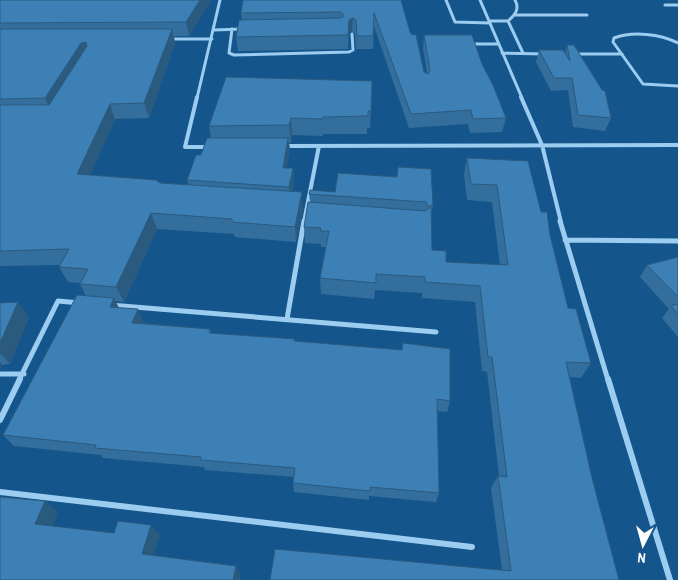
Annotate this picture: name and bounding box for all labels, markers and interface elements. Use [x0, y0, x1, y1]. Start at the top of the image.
north arrow [618, 520, 668, 570]
text: N [637, 549, 647, 567]

